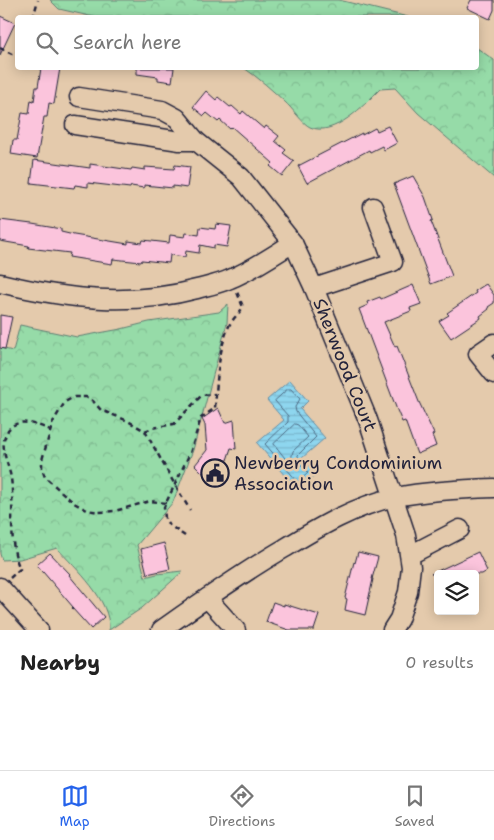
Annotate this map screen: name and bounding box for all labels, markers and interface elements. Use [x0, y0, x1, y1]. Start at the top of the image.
search box [15, 15, 479, 70]
icon: search [33, 29, 61, 57]
text: Search here [73, 30, 182, 55]
street label: Sherwood Court [307, 295, 383, 435]
place label: Newberry Condominium Association [234, 451, 442, 496]
public building icon: Newberry Condominium Association [200, 458, 230, 488]
map controls [434, 570, 479, 615]
button: layers [434, 570, 479, 615]
text: Nearby [20, 649, 100, 677]
text: 0 results [405, 652, 474, 673]
tab: Map [60, 782, 90, 830]
tab: Directions [209, 782, 275, 830]
tab: Saved [395, 782, 434, 830]

